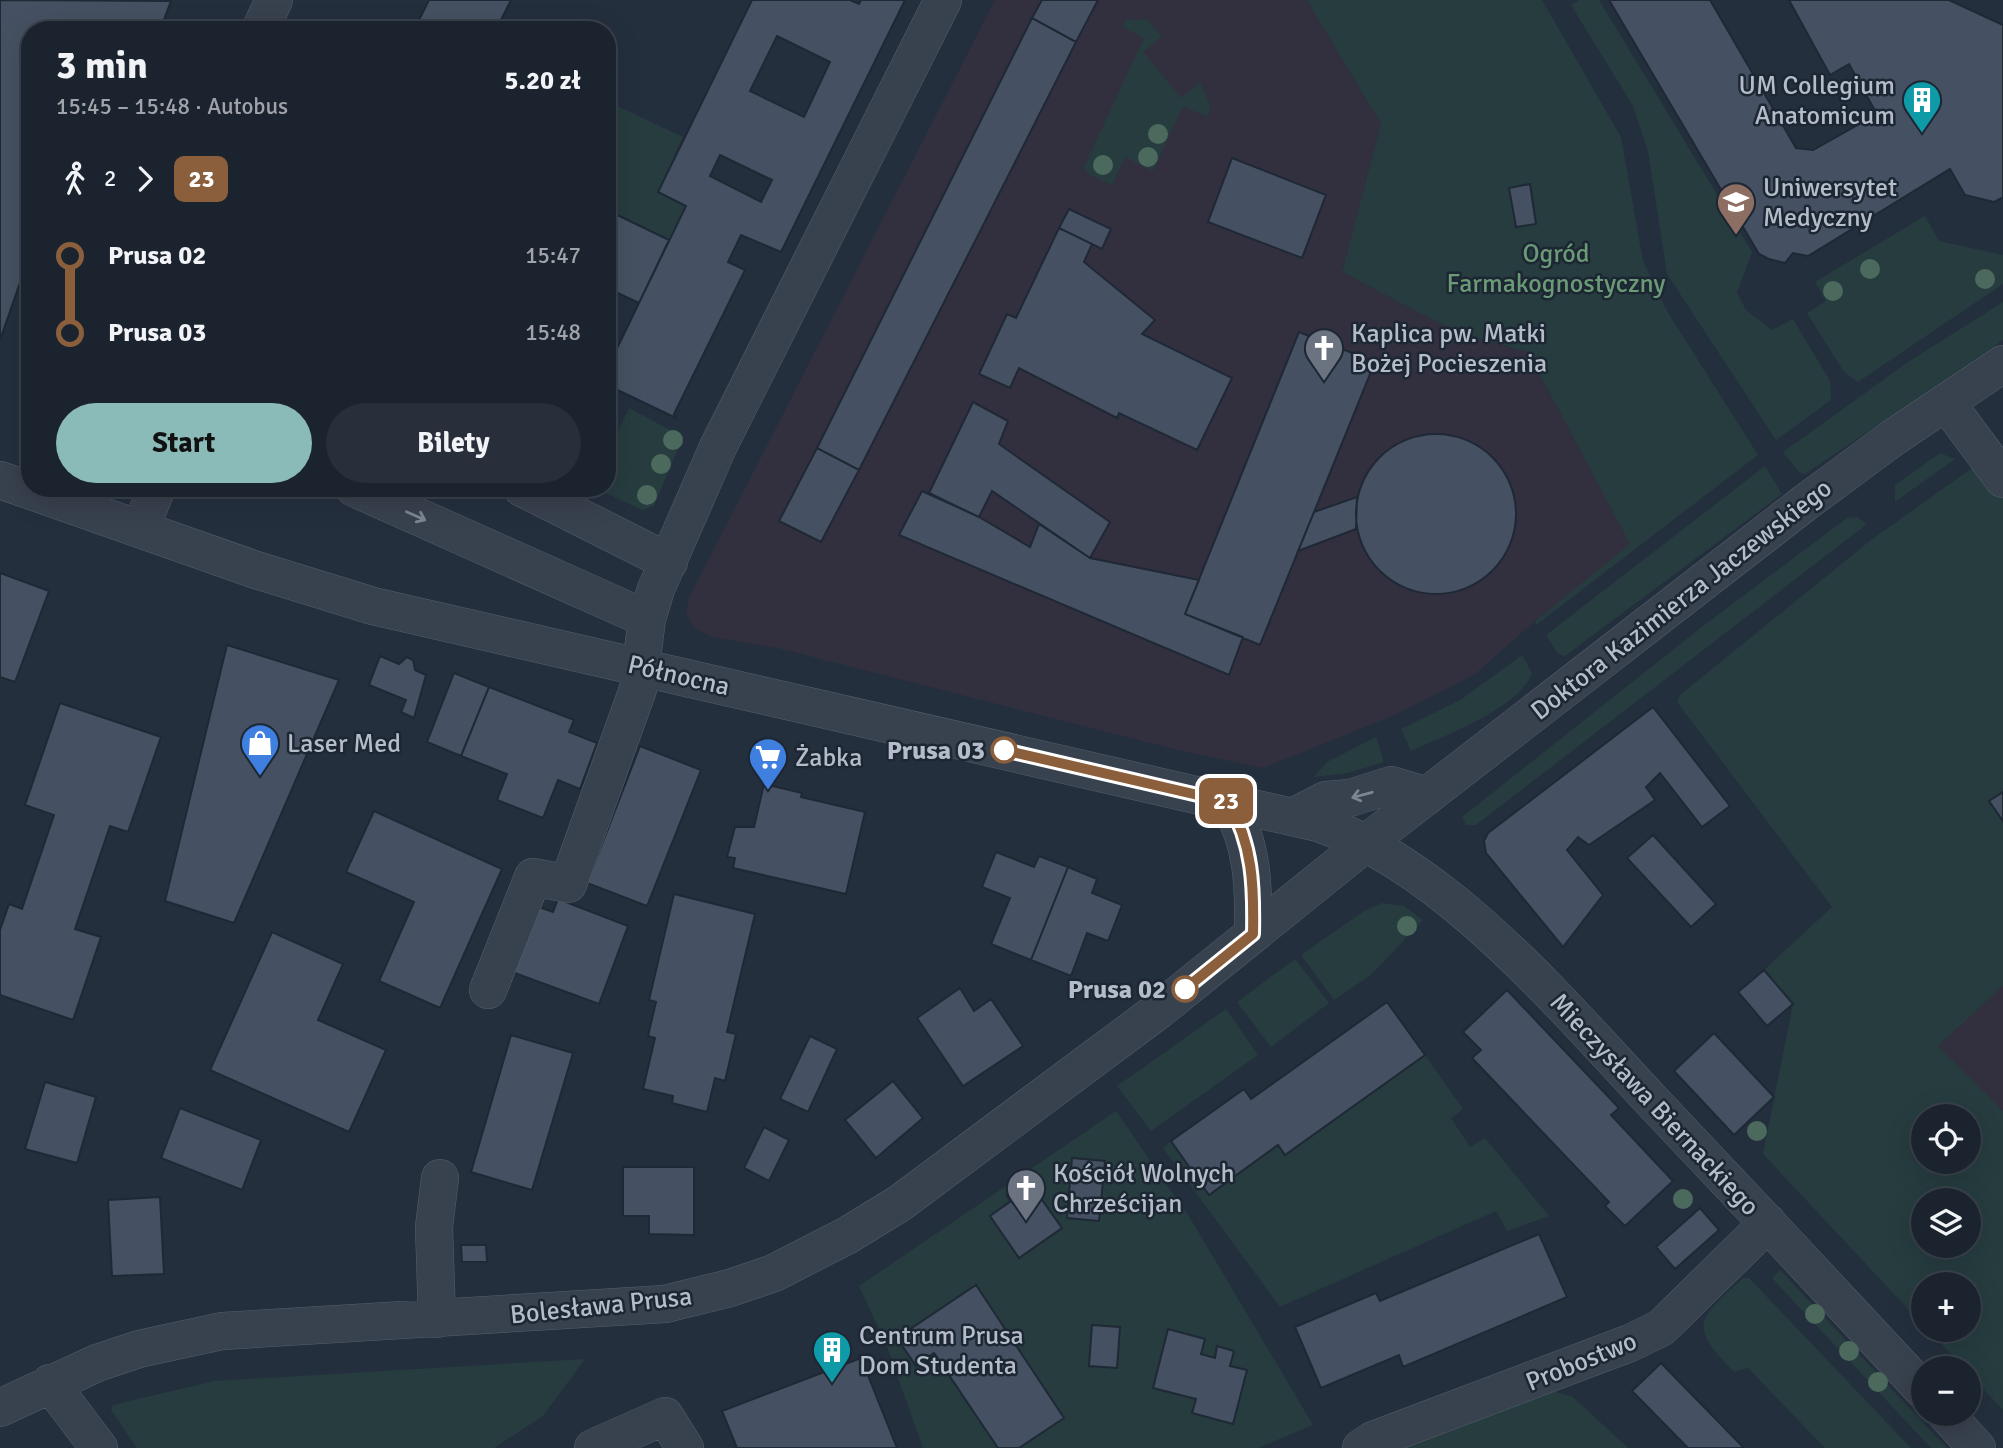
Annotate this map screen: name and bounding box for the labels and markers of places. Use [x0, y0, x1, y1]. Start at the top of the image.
place label: UM Collegium Anatomicum [1739, 70, 1895, 132]
building icon: UM Collegium Anatomicum [1901, 79, 1943, 134]
place label: Uniwersytet Medyczny [1763, 172, 1897, 234]
school or university icon: Uniwersytet Medyczny [1715, 181, 1757, 236]
place label: Kaplica pw. Matki Bożej Pocieszenia [1351, 318, 1547, 380]
church icon: Kaplica pw. Matki Bożej Pocieszenia [1303, 327, 1345, 382]
shop icon: Laser Med [239, 722, 281, 777]
place label: Laser Med [287, 728, 401, 760]
place label: Prusa 03 [887, 735, 985, 767]
supermarket icon: Żabka [747, 736, 789, 791]
marker: Prusa 03 [991, 737, 1017, 763]
place label: Żabka [795, 742, 862, 774]
place label: Prusa 02 [1068, 974, 1166, 1006]
marker: Prusa 02 [1172, 976, 1198, 1002]
place label: Kościół Wolnych Chrześcijan [1053, 1158, 1235, 1220]
church icon: Kościół Wolnych Chrześcijan [1005, 1167, 1047, 1222]
place label: Centrum Prusa Dom Studenta [859, 1320, 1024, 1382]
building icon: Centrum Prusa Dom Studenta [811, 1329, 853, 1384]

